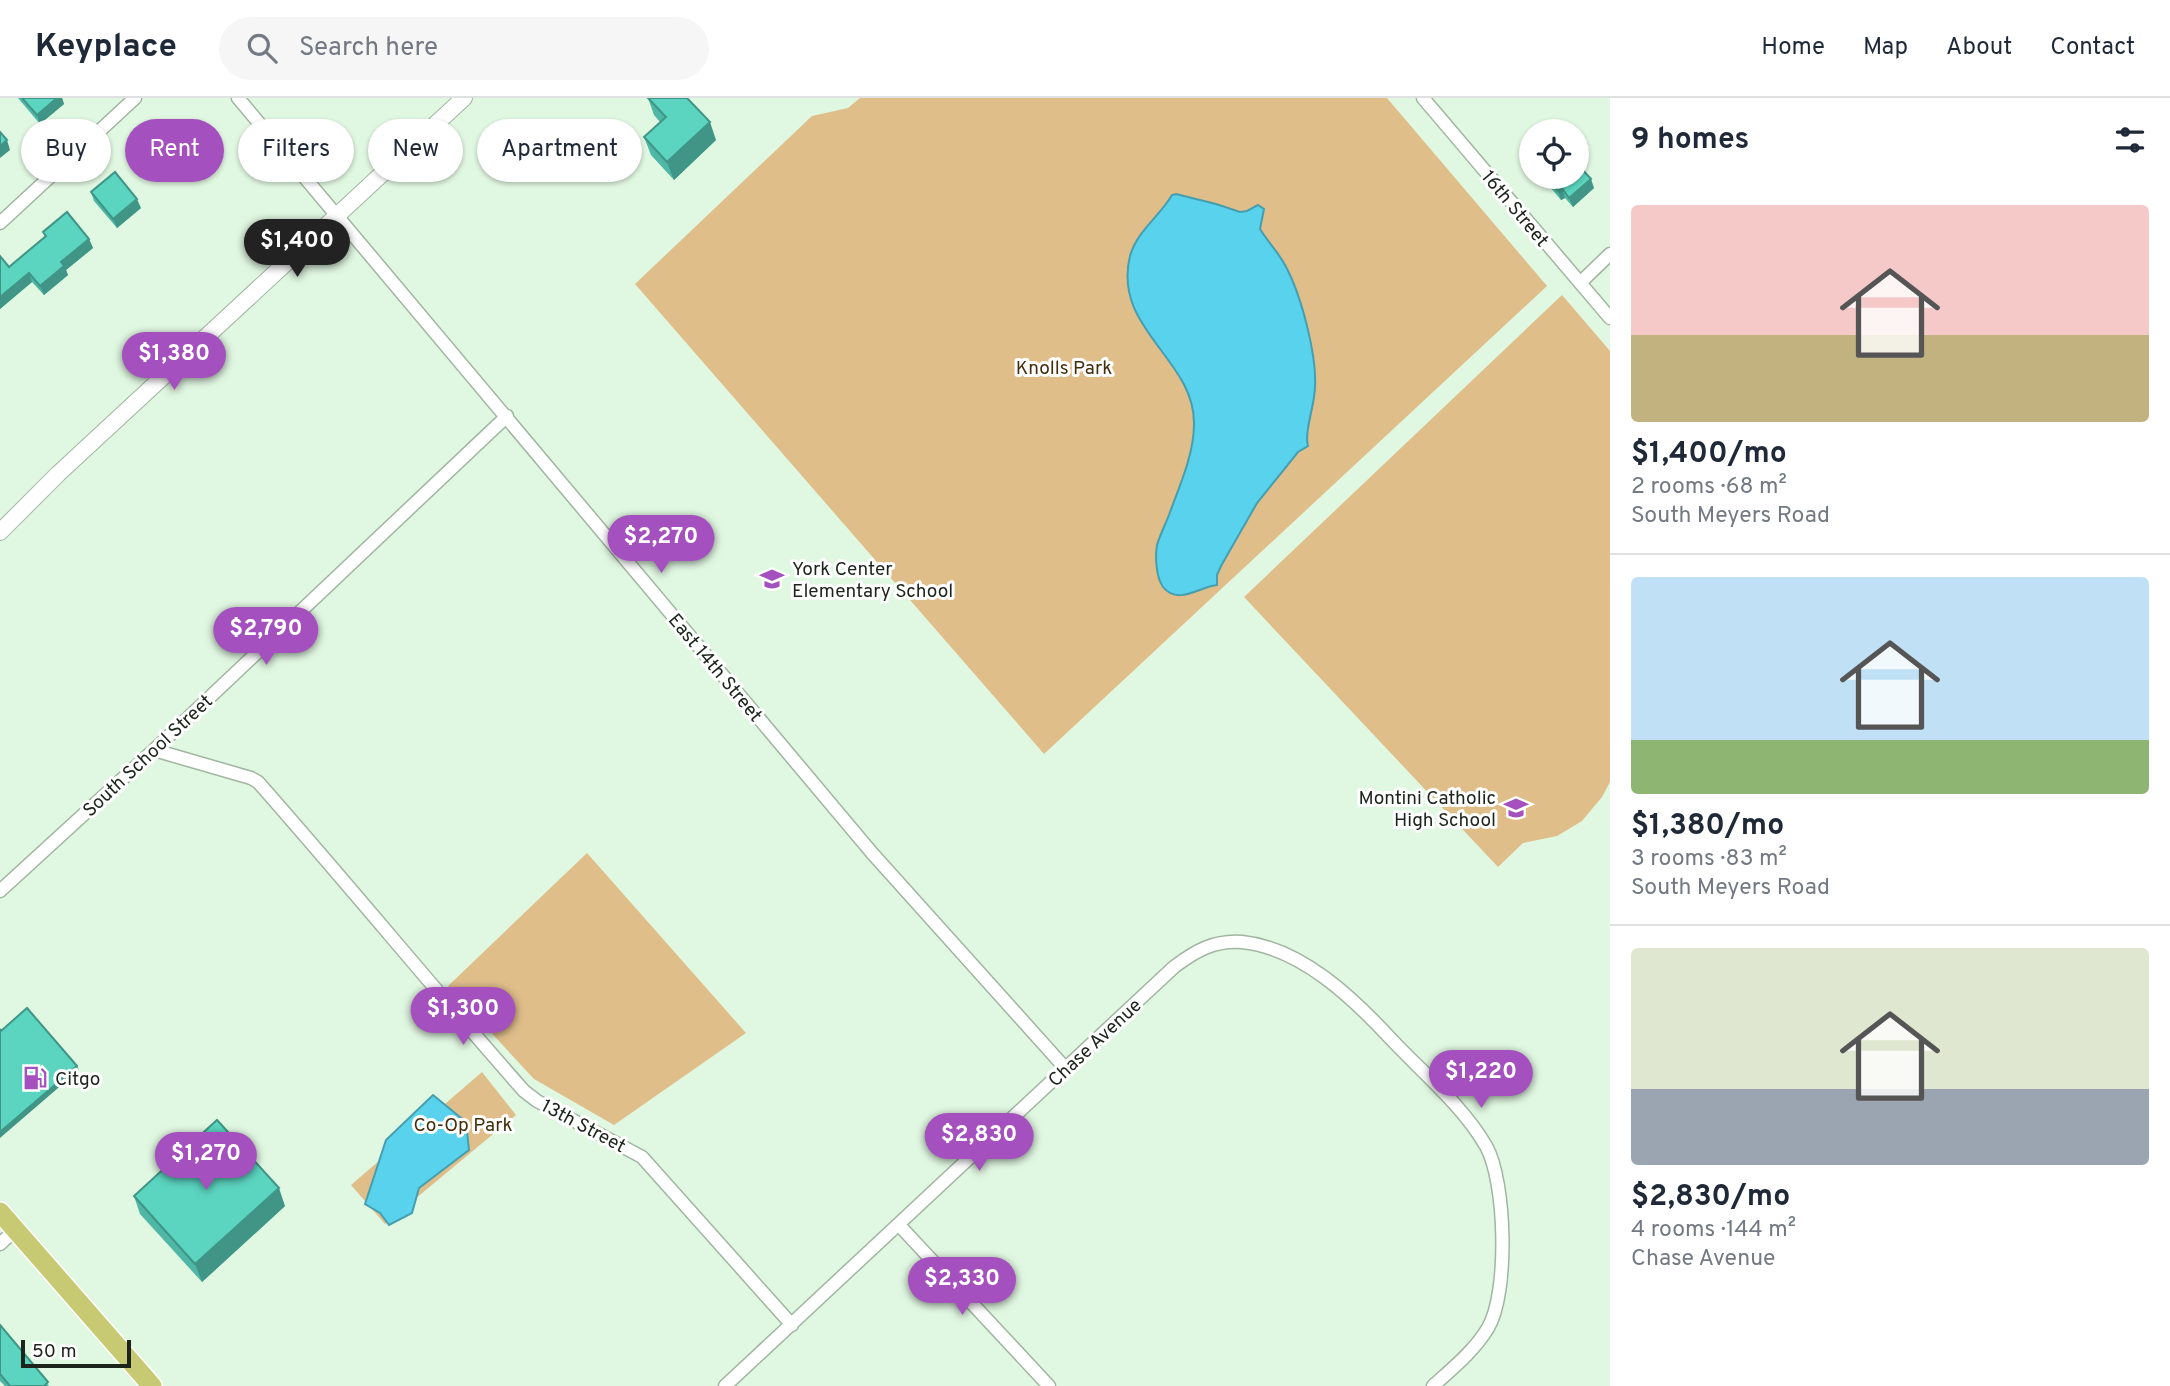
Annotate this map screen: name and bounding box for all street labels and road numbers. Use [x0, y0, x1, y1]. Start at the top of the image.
street label: 16th Street [1475, 166, 1553, 253]
street label: East 14th Street [662, 609, 767, 727]
street label: South School Street [78, 690, 218, 823]
street label: Chase Avenue [1044, 994, 1147, 1093]
street label: 13th Street [537, 1094, 630, 1159]

